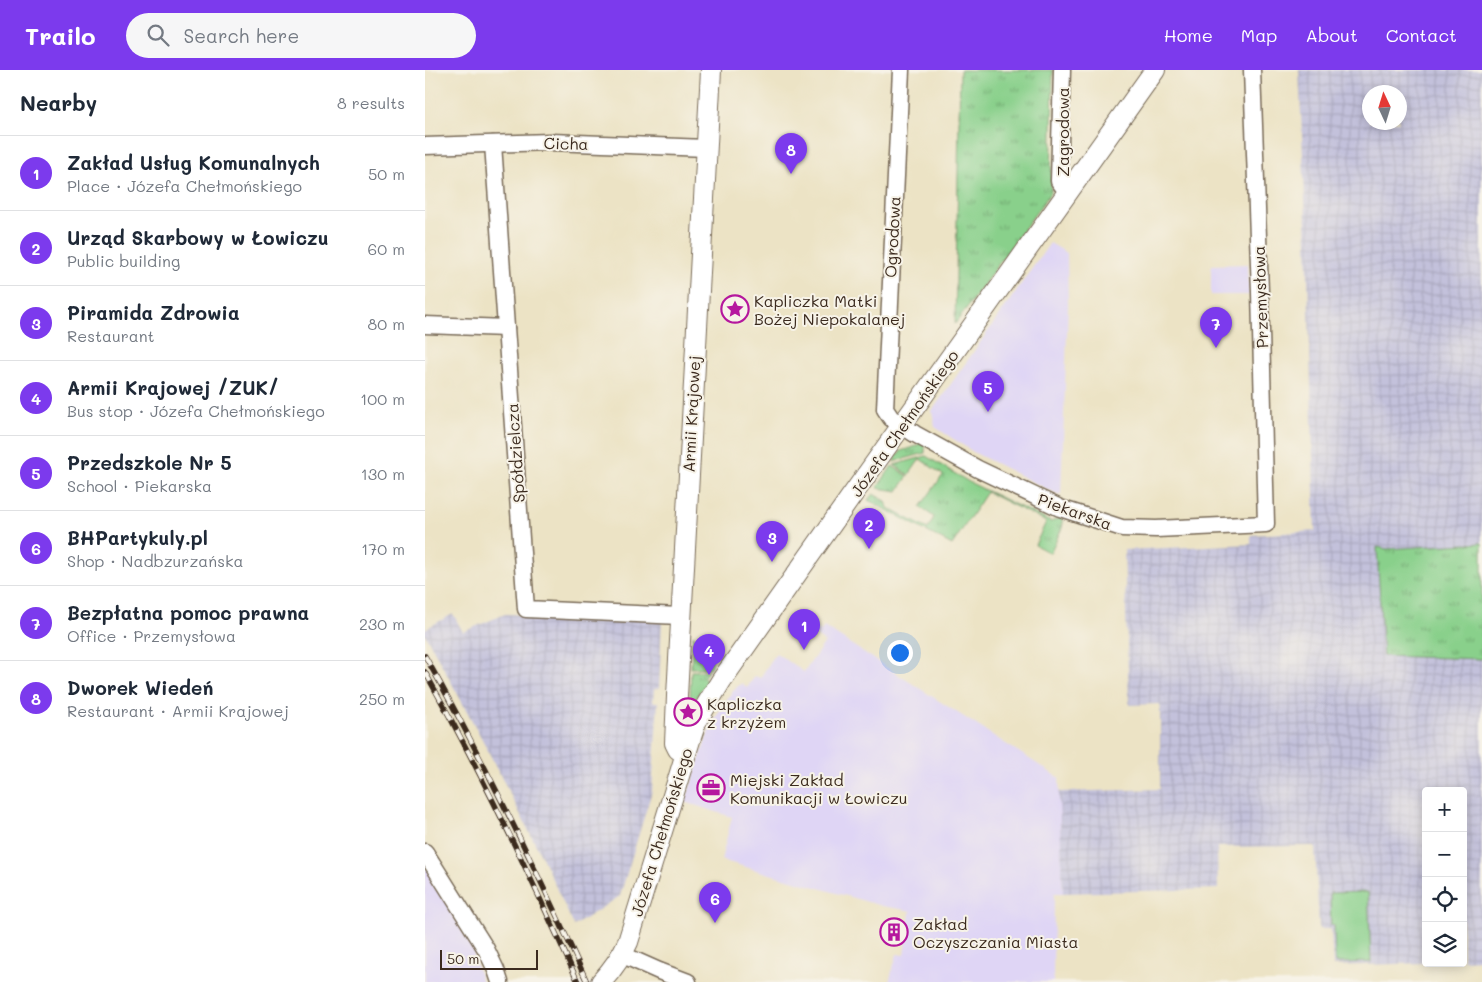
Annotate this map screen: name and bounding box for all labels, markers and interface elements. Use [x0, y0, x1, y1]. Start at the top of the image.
search box [126, 13, 476, 58]
text: Trailo [25, 20, 96, 51]
icon: search [144, 21, 172, 49]
text: Search here [184, 23, 299, 48]
text: Home [1164, 23, 1213, 47]
text: Map [1241, 23, 1277, 47]
text: About [1305, 23, 1358, 47]
text: Contact [1386, 23, 1457, 47]
north arrow [1362, 85, 1407, 130]
street label: Zagrodowa [1052, 87, 1073, 177]
text: Nearby [20, 89, 97, 116]
text: 8 results [337, 92, 405, 113]
street label: Cicha [543, 132, 589, 154]
pin: 8 [775, 133, 807, 174]
text: Zakład Usług Komunalnych [67, 150, 320, 175]
text: 1 [32, 163, 40, 184]
text: 50 m [368, 163, 405, 184]
text: Place · Józefa Chełmońskiego [67, 175, 302, 196]
street label: Ogrodowa [879, 196, 905, 278]
text: Urząd Skarbowy w Łowiczu [67, 225, 329, 250]
text: 2 [32, 238, 40, 259]
text: 60 m [368, 238, 405, 259]
street label: Przemysłowa [1248, 245, 1272, 349]
text: Public building [67, 250, 180, 271]
place label: Kapliczka Matki Bożej Niepokalanej [754, 290, 905, 329]
place icon: Kapliczka Matki Bożej Niepokalanej [720, 294, 750, 324]
text: Piramida Zdrowia [67, 300, 240, 325]
pin: 7 [1200, 307, 1232, 348]
text: 3 [31, 313, 41, 334]
text: 80 m [368, 313, 405, 334]
text: Restaurant [67, 325, 155, 346]
street label: Józefa Chełmońskiego [845, 345, 963, 501]
street label: Armii Krajowej [677, 355, 705, 473]
pin: 5 [972, 371, 1004, 412]
text: Armii Krajowej /ZUK/ [67, 375, 279, 400]
text: 4 [31, 388, 41, 409]
text: 100 m [360, 388, 405, 409]
text: Bus stop · Józefa Chełmońskiego [67, 400, 325, 421]
street label: Spółdzielcza [501, 403, 529, 503]
text: Przedszkole Nr 5 [67, 450, 232, 475]
text: 5 [31, 463, 41, 484]
text: 130 m [361, 463, 405, 484]
text: School · Piekarska [67, 475, 212, 496]
street label: Piekarska [1035, 488, 1115, 534]
pin: 2 [853, 508, 885, 549]
pin: 3 [756, 521, 788, 562]
text: BHPartykuly.pl [67, 525, 208, 550]
text: 6 [31, 538, 41, 559]
text: 170 m [361, 538, 405, 559]
text: Shop · Nadbzurzańska [67, 550, 243, 571]
text: Bezpłatna pomoc prawna [67, 600, 309, 625]
pin: 1 [788, 609, 820, 650]
text: 7 [32, 613, 40, 634]
text: 230 m [359, 613, 405, 634]
text: Office · Przemysłowa [67, 625, 236, 646]
pin: 4 [693, 634, 725, 675]
your location [887, 640, 913, 666]
text: Dworek Wiedeń [67, 675, 213, 700]
text: 8 [31, 688, 41, 709]
text: 250 m [359, 688, 405, 709]
place label: Kapliczka z krzyżem [707, 693, 786, 732]
place icon: Kapliczka z krzyżem [673, 697, 703, 727]
text: Restaurant · Armii Krajowej [67, 700, 289, 721]
street label: Józefa Chełmońskiego [625, 745, 697, 919]
place label: Miejski Zakład Komunikacji w Łowiczu [730, 769, 908, 808]
office icon: Miejski Zakład Komunikacji w Łowiczu [696, 773, 726, 803]
map controls [1422, 787, 1467, 967]
button: + [1422, 787, 1467, 832]
button: − [1422, 832, 1467, 877]
button: locate [1422, 877, 1467, 922]
pin: 6 [699, 882, 731, 923]
place label: Zakład Oczyszczania Miasta [913, 913, 1079, 952]
building icon: Zakład Oczyszczania Miasta [879, 917, 909, 947]
button: layers [1422, 922, 1467, 967]
scale bar [440, 947, 537, 970]
text: 50 m [447, 949, 479, 968]

